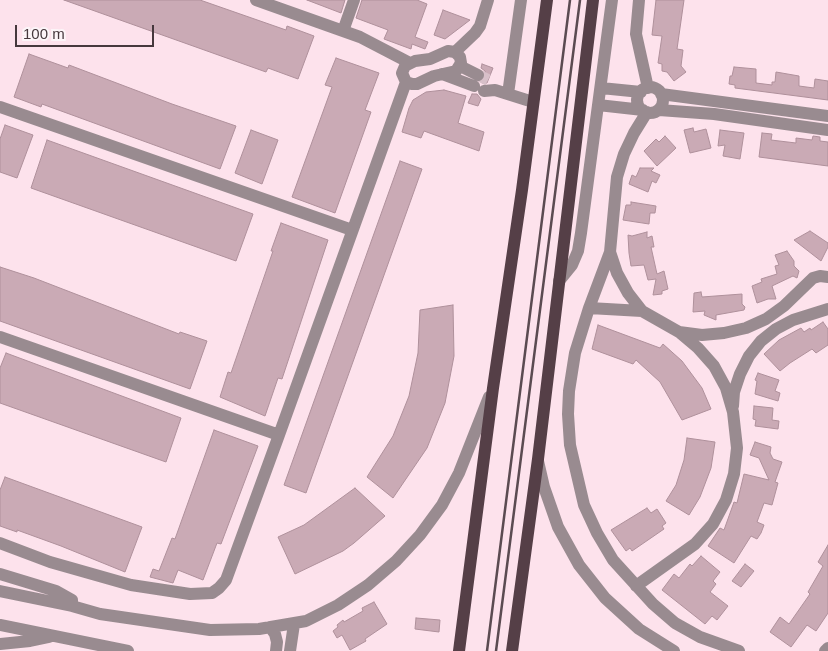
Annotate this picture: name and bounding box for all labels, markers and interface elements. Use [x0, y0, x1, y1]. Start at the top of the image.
scale bar [18, 15, 156, 47]
text: 100 m [23, 25, 65, 42]

